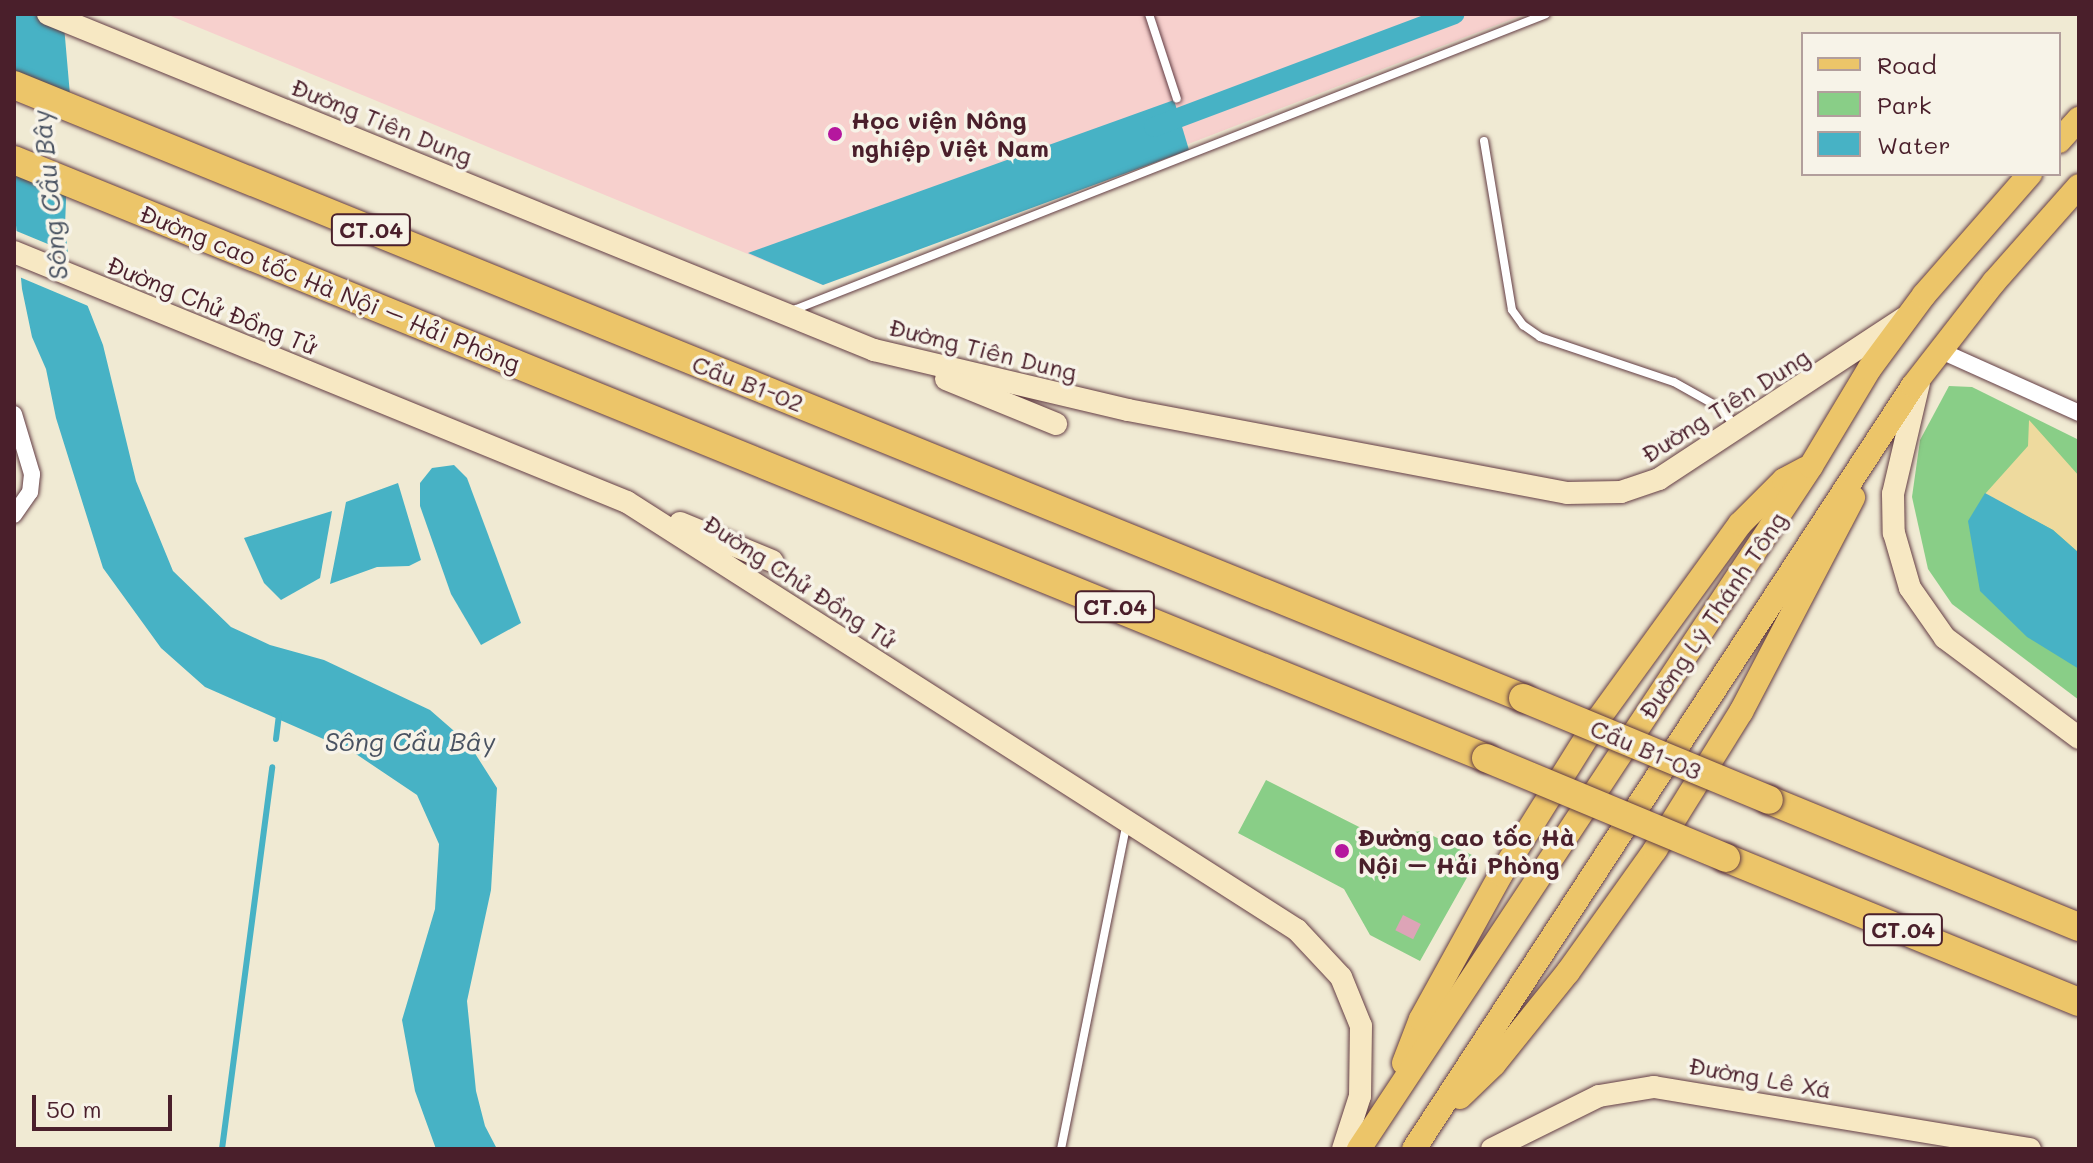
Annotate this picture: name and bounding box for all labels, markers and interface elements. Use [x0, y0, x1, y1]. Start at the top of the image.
legend [1801, 32, 2061, 176]
text: Road [1877, 49, 1937, 80]
street label: Đường Tiên Dung [287, 72, 477, 170]
text: Park [1877, 89, 1931, 120]
place label: Học viện Nông nghiệp Việt Nam [851, 106, 1049, 162]
water label: Sông Cầu Bây [26, 108, 74, 282]
marker: Học viện Nông nghiệp Việt Nam [826, 125, 844, 143]
text: Water [1877, 129, 1951, 160]
street label: Đường cao tốc Hà Nội – Hải Phòng [136, 198, 524, 378]
road number: CT.04 [329, 212, 413, 248]
street label: Đường Chử Đồng Tử [103, 250, 321, 360]
street label: Đường Tiên Dung [886, 312, 1080, 386]
street label: Đường Tiên Dung [1636, 342, 1814, 468]
street label: Cầu B1-02 [688, 349, 808, 417]
street label: Đường Lý Thánh Tông [1632, 506, 1792, 724]
street label: Đường Chử Đồng Tử [698, 508, 902, 654]
road number: CT.04 [1073, 589, 1157, 625]
street label: Cầu B1-03 [1586, 713, 1706, 785]
water label: Sông Cầu Bây [324, 726, 496, 758]
place label: Đường cao tốc Hà Nội – Hải Phòng [1358, 823, 1575, 879]
marker: Đường cao tốc Hà Nội – Hải Phòng [1333, 842, 1351, 860]
road number: CT.04 [1861, 912, 1945, 948]
street label: Đường Lê Xá [1686, 1050, 1834, 1104]
scale bar [36, 1079, 176, 1129]
text: 50 m [46, 1093, 102, 1124]

